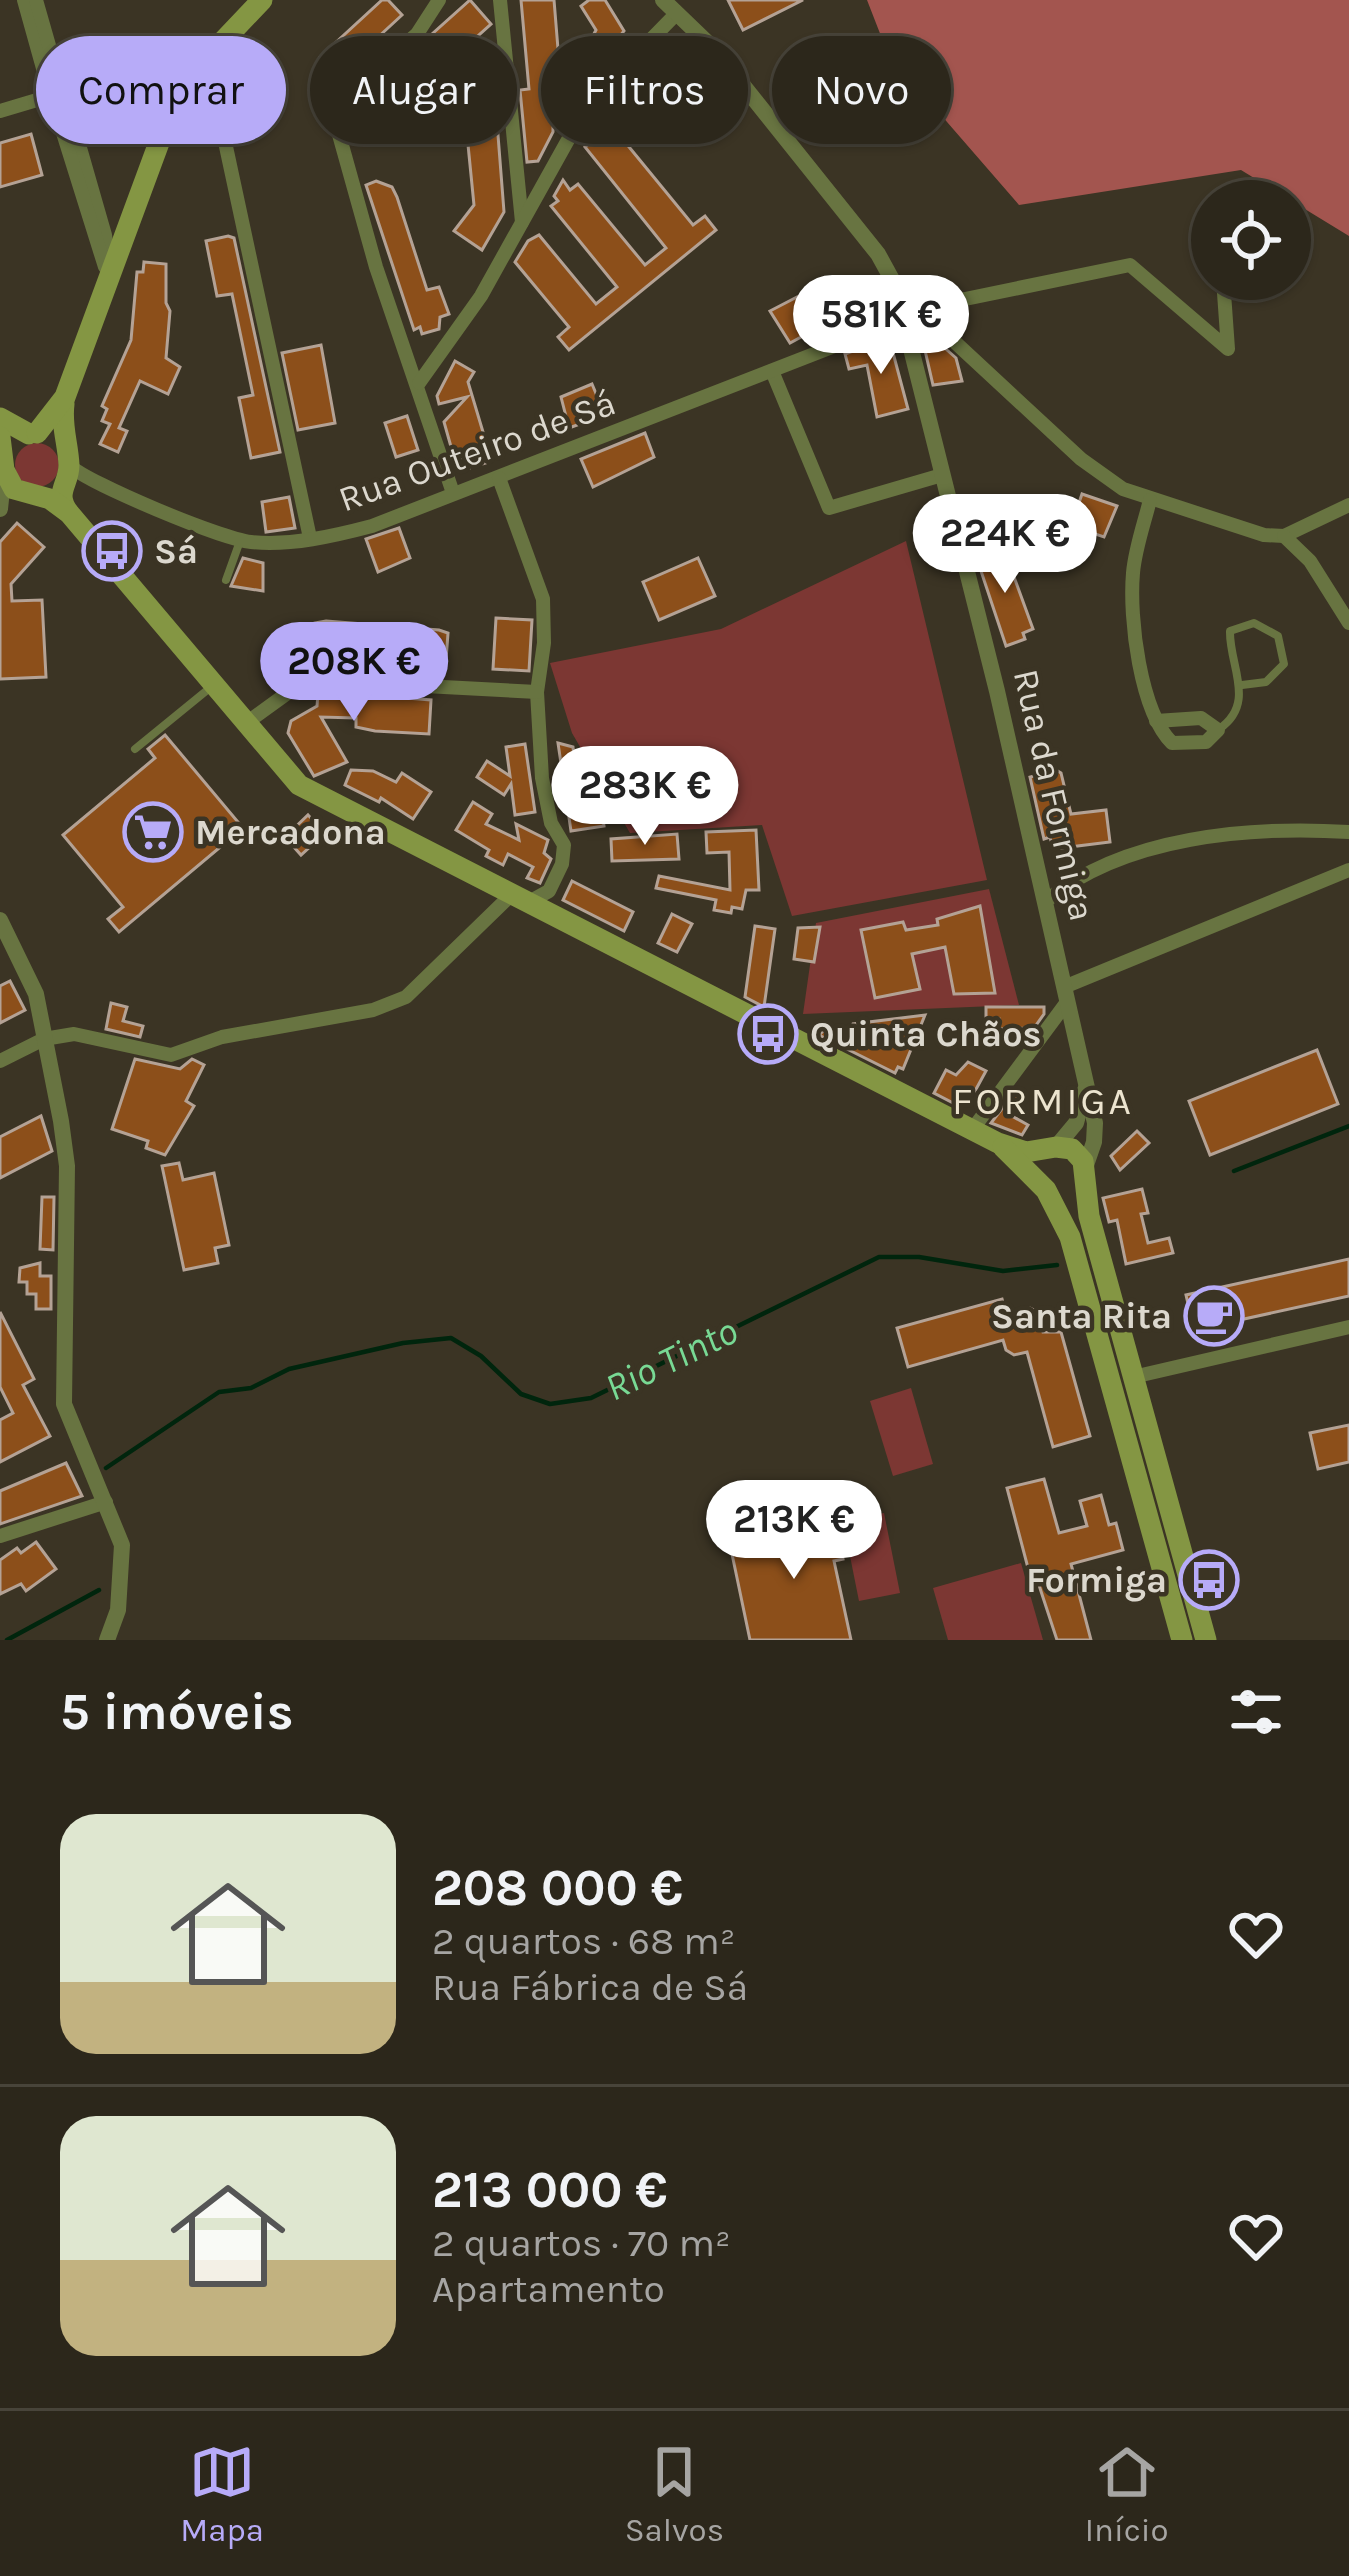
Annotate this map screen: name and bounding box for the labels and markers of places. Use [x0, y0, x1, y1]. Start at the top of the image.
pin: 581K € [783, 275, 979, 377]
pin: 224K € [907, 494, 1103, 596]
bus stop icon: Sá [81, 520, 143, 582]
place label: Sá [154, 530, 198, 572]
pin: 208K € [256, 622, 452, 724]
pin: 283K € [547, 746, 743, 848]
supermarket icon: Mercadona [122, 801, 184, 863]
place label: Mercadona [195, 811, 386, 853]
bus stop icon: Quinta Chãos [737, 1003, 799, 1065]
place label: Quinta Chãos [810, 1013, 1042, 1055]
cafe icon: Santa Rita [1183, 1285, 1245, 1347]
place label: Santa Rita [991, 1295, 1172, 1337]
pin: 213K € [696, 1480, 892, 1582]
bus stop icon: Formiga [1178, 1549, 1240, 1611]
place label: Formiga [1026, 1559, 1167, 1602]

